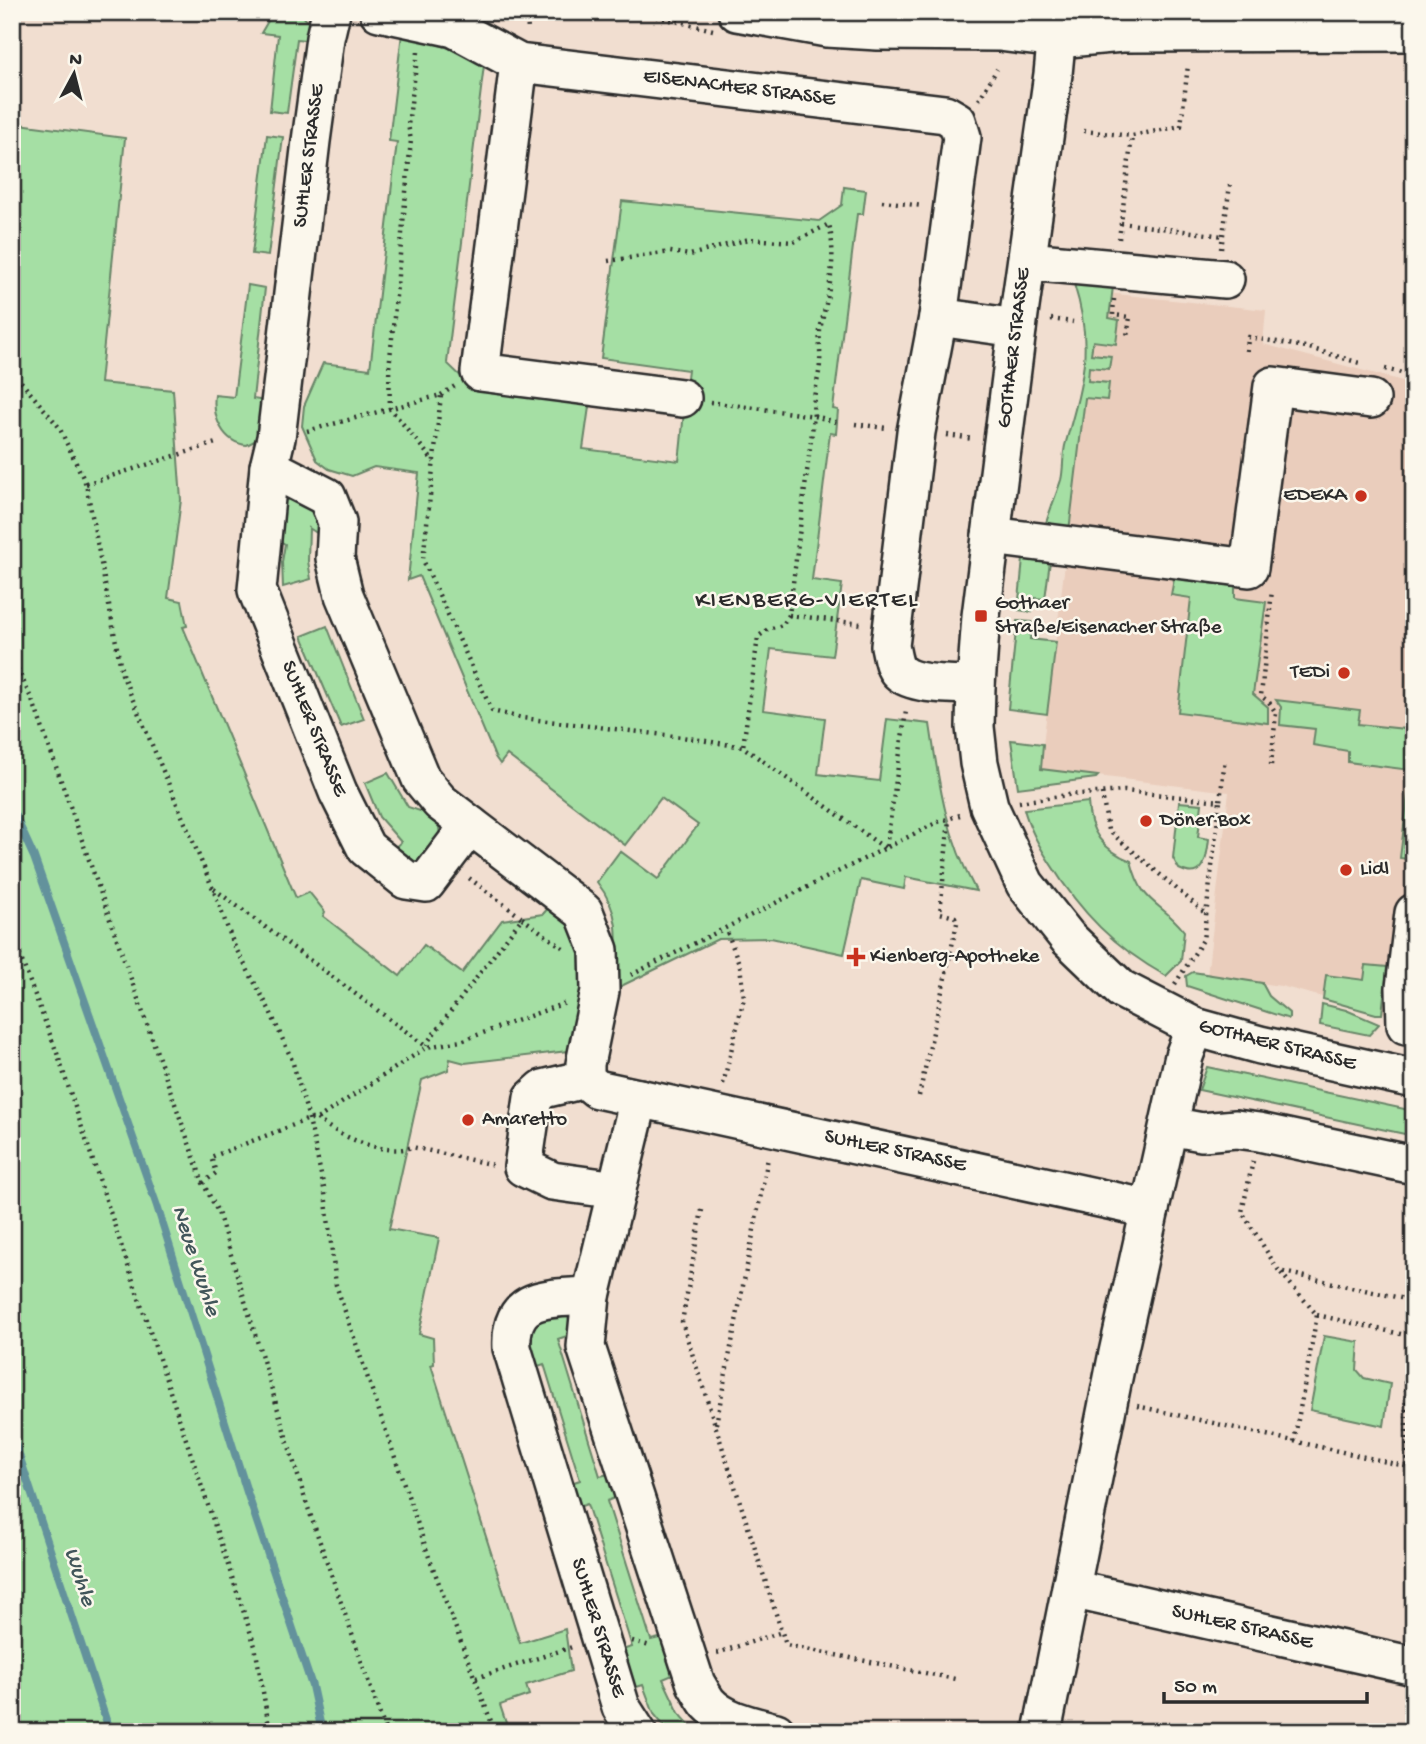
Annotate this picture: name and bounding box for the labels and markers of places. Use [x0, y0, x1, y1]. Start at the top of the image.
place label: EDEKA [1283, 484, 1349, 509]
marker: EDEKA [1353, 488, 1369, 504]
place label: Gothaer Straße/Eisenacher Straße [995, 592, 1223, 641]
marker: Gothaer Straße/Eisenacher Straße [973, 608, 989, 624]
place label: TEDi [1290, 661, 1330, 686]
marker: TEDi [1336, 665, 1352, 681]
place label: Döner Box [1158, 809, 1251, 834]
marker: Döner Box [1138, 813, 1154, 829]
place label: Lidl [1360, 858, 1389, 883]
marker: Lidl [1338, 862, 1354, 878]
place label: Kienberg-Apotheke [870, 945, 1041, 970]
marker: Kienberg-Apotheke [848, 949, 864, 965]
place label: Amaretto [482, 1108, 567, 1133]
marker: Amaretto [460, 1112, 476, 1128]

